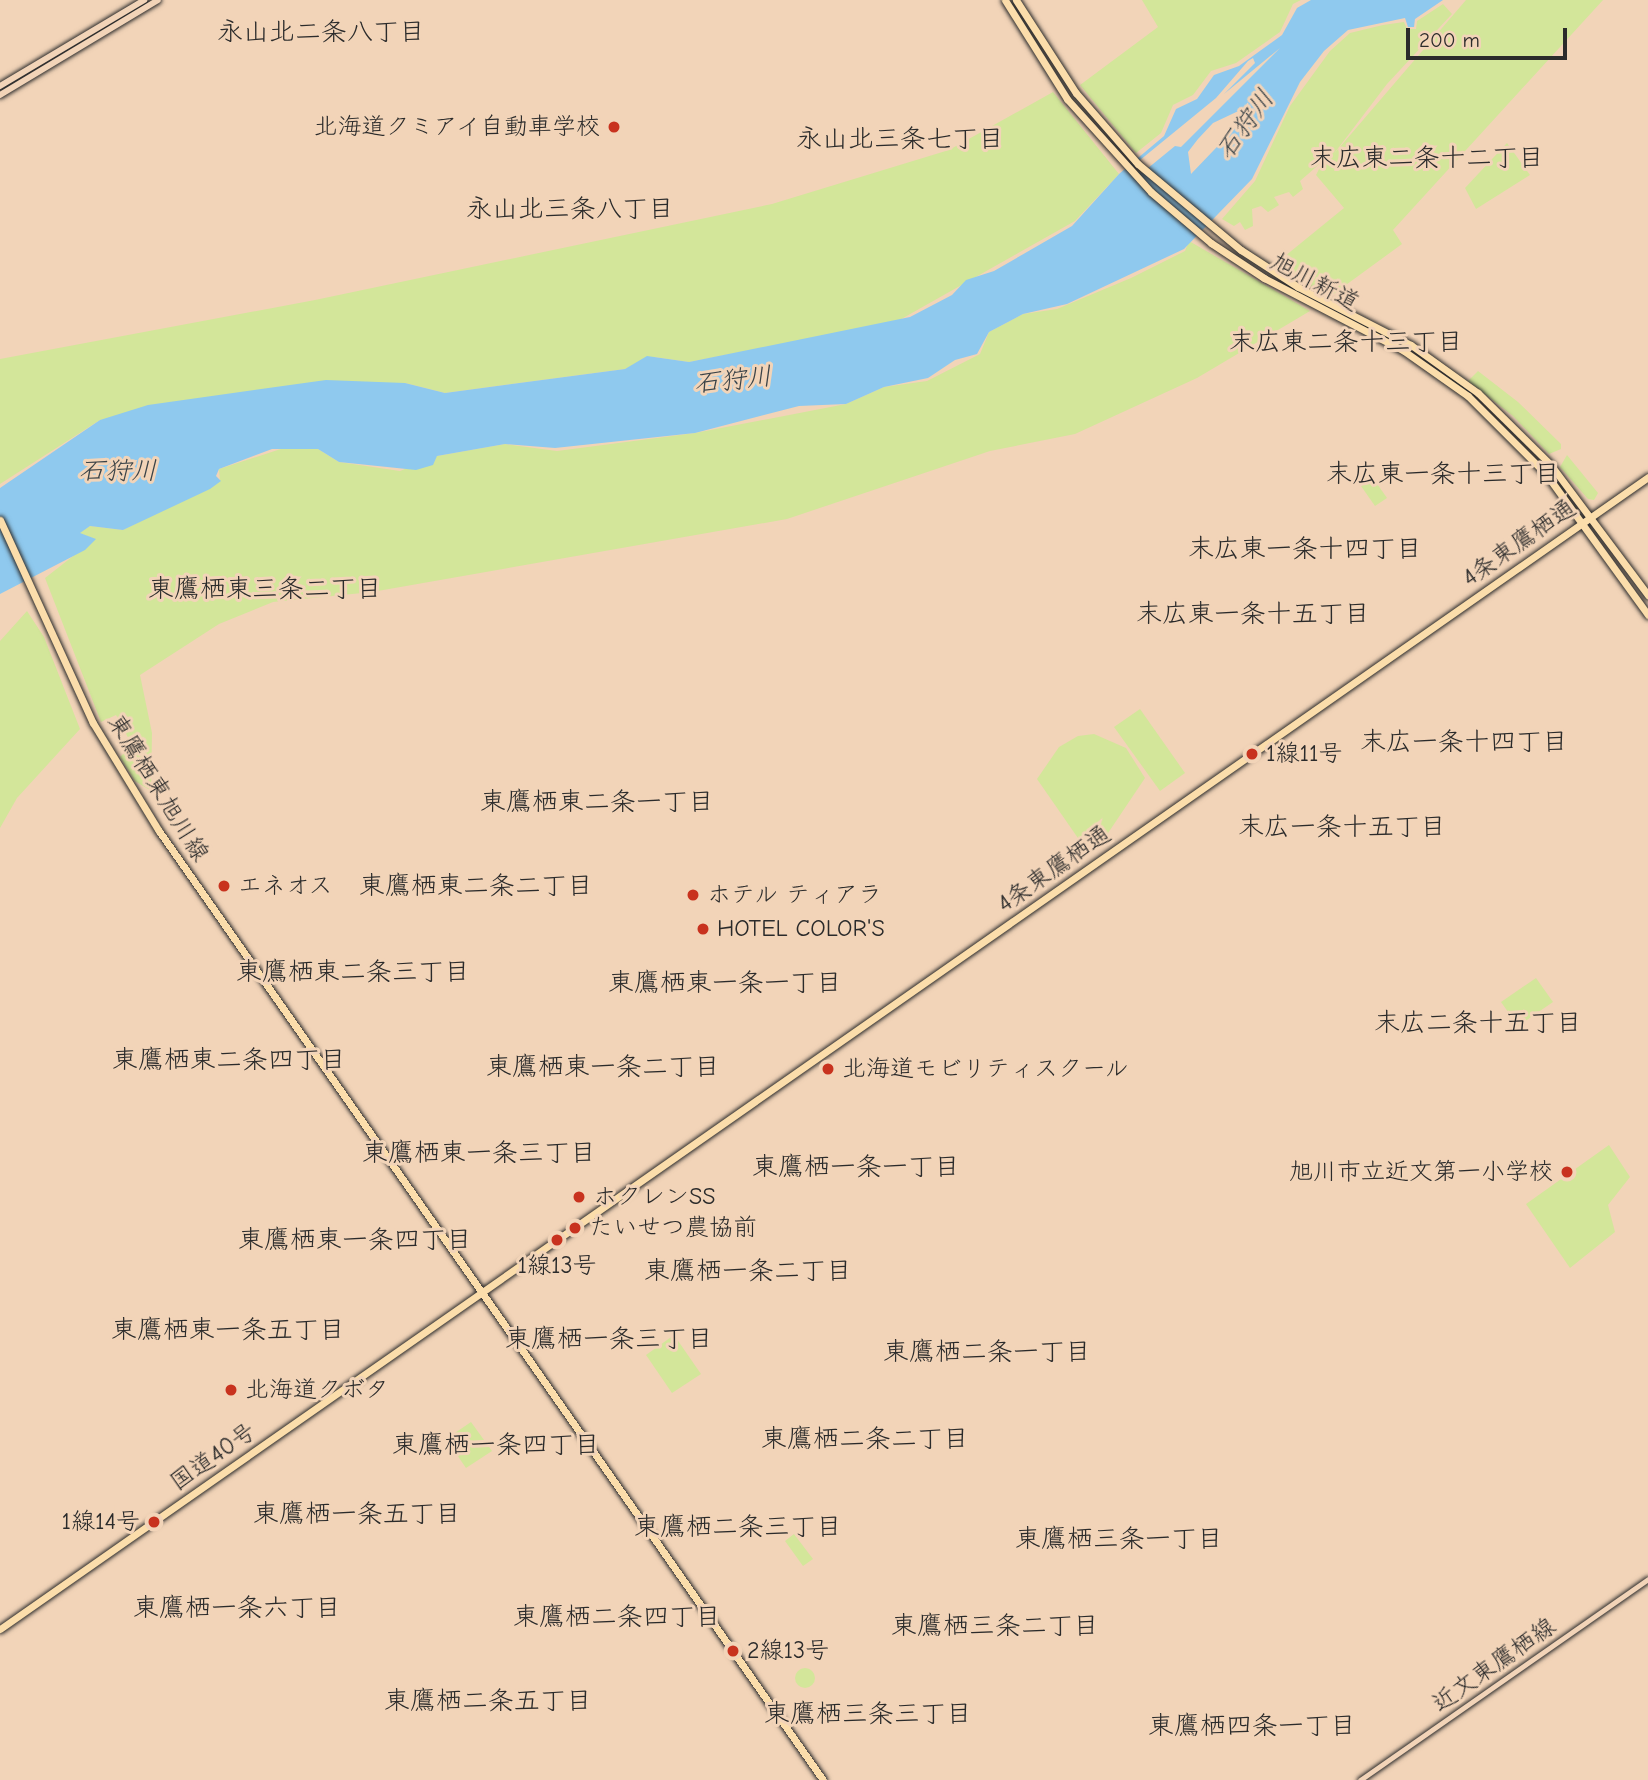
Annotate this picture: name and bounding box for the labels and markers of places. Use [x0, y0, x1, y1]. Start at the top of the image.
place label: 北海道クミアイ自動車学校 [312, 113, 600, 141]
marker: 北海道クミアイ自動車学校 [606, 119, 622, 135]
place label: 1線11号 [1266, 740, 1343, 768]
marker: 1線11号 [1244, 746, 1260, 762]
place label: エネオス [238, 872, 334, 900]
marker: エネオス [216, 878, 232, 894]
place label: ホテル ティアラ [707, 881, 883, 909]
marker: ホテル ティアラ [685, 887, 701, 903]
place label: HOTEL COLOR'S [717, 915, 885, 943]
marker: HOTEL COLOR'S [695, 921, 711, 937]
place label: 北海道モビリティスクール [842, 1055, 1130, 1083]
marker: 北海道モビリティスクール [820, 1061, 836, 1077]
place label: 旭川市立近文第一小学校 [1289, 1158, 1553, 1186]
marker: 旭川市立近文第一小学校 [1559, 1164, 1575, 1180]
place label: ホクレンSS [593, 1183, 715, 1211]
marker: ホクレンSS [571, 1189, 587, 1205]
place label: たいせつ農協前 [589, 1214, 757, 1242]
marker: たいせつ農協前 [567, 1220, 583, 1236]
marker: 1線13号 [549, 1232, 565, 1248]
place label: 1線13号 [517, 1252, 597, 1280]
place label: 北海道クボタ [245, 1376, 389, 1404]
marker: 北海道クボタ [223, 1382, 239, 1398]
place label: 1線14号 [61, 1508, 140, 1536]
marker: 1線14号 [146, 1514, 162, 1530]
place label: 2線13号 [747, 1637, 829, 1665]
marker: 2線13号 [725, 1643, 741, 1659]

